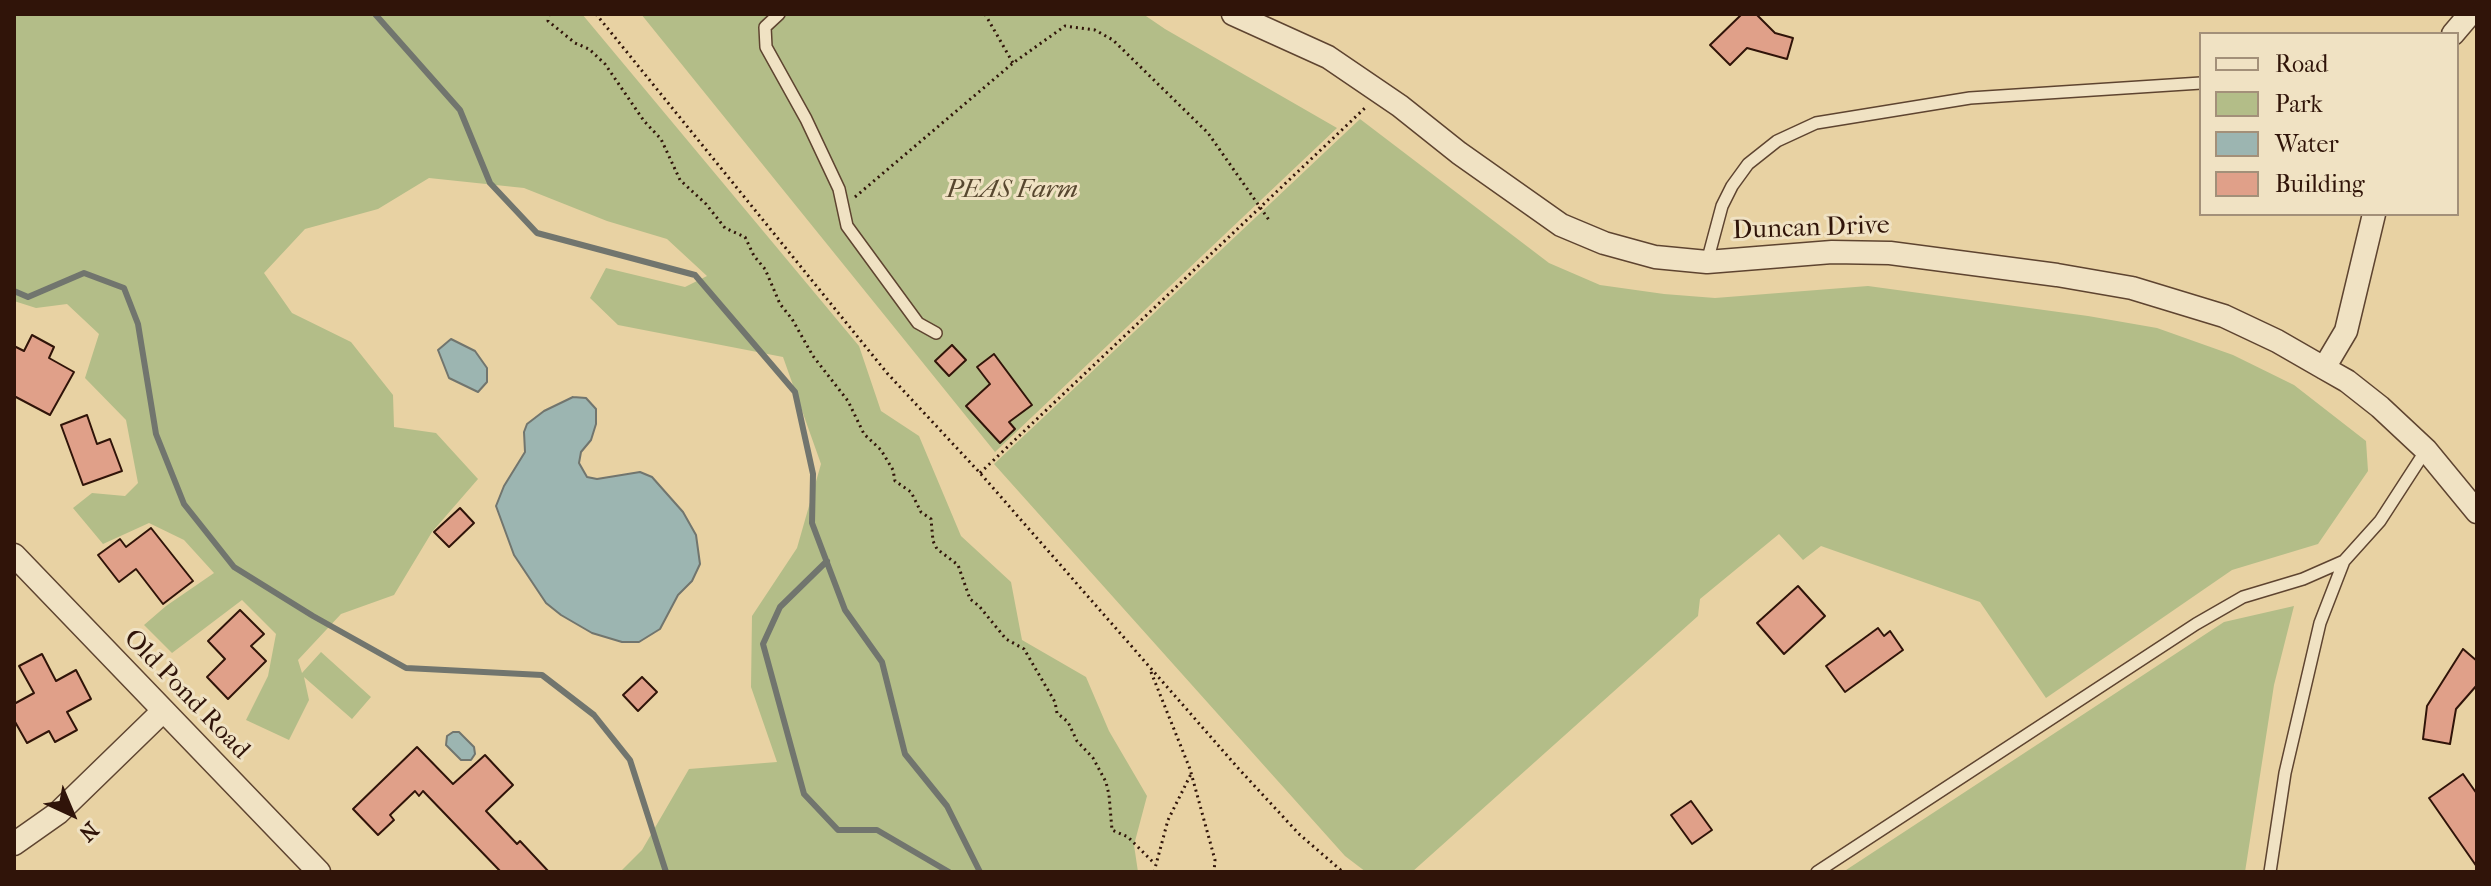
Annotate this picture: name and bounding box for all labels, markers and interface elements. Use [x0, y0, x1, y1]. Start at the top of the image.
legend [2199, 32, 2459, 216]
text: Road [2275, 50, 2328, 78]
text: Park [2275, 90, 2323, 118]
text: Water [2275, 130, 2339, 158]
text: Building [2275, 170, 2365, 198]
park label: PEAS Farm [946, 175, 1078, 207]
street label: Duncan Drive [1732, 211, 1890, 247]
street label: Old Pond Road [116, 624, 256, 766]
north arrow [32, 774, 112, 854]
text: N [74, 816, 104, 846]

